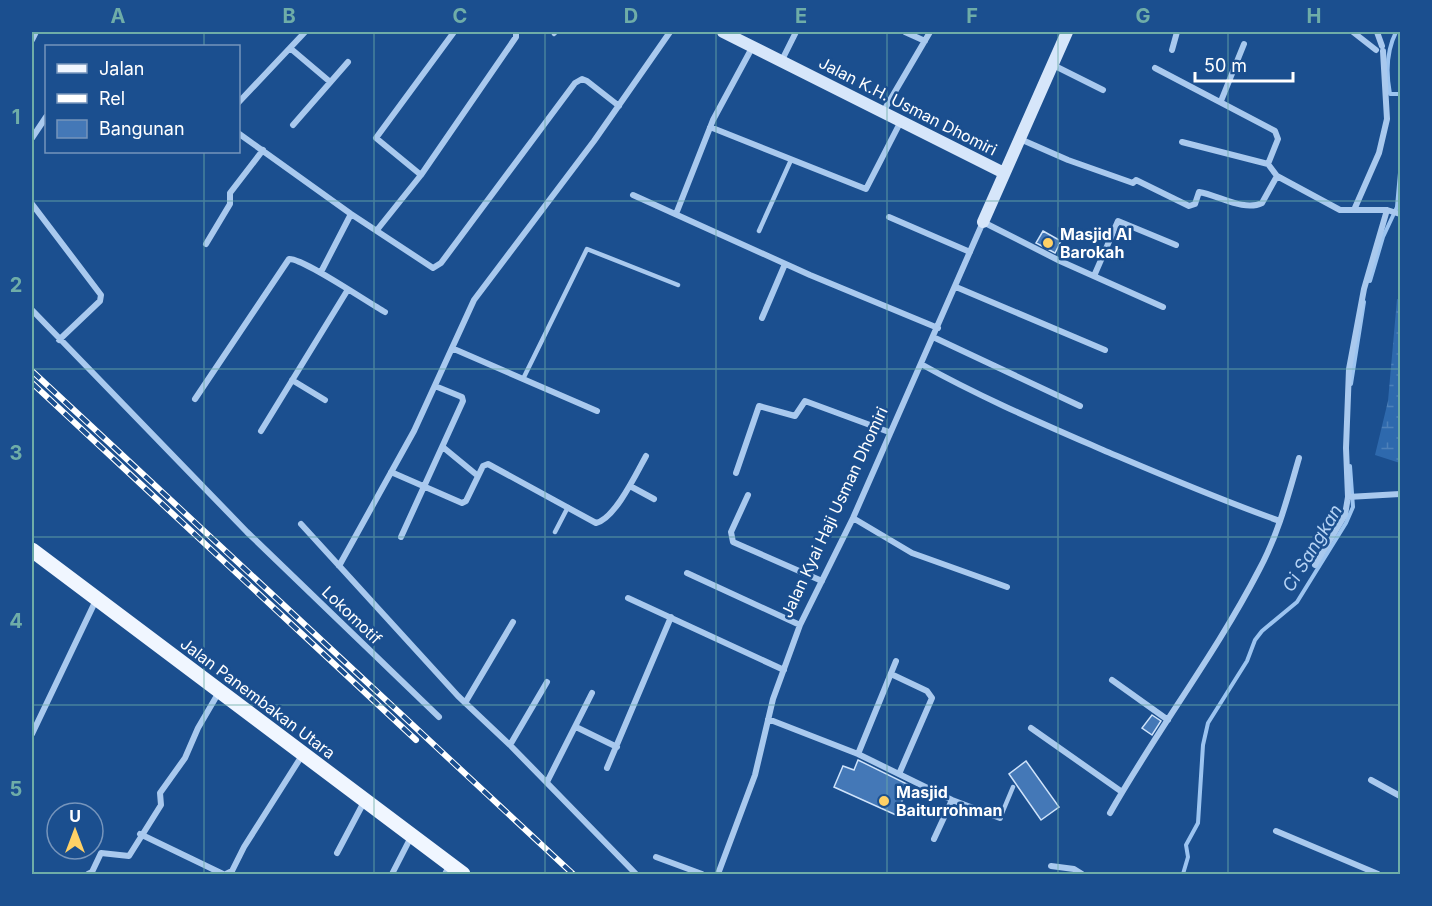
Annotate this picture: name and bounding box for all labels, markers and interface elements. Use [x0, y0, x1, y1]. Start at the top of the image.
text: A [111, 4, 126, 28]
text: B [282, 4, 296, 28]
text: C [453, 4, 467, 28]
text: D [624, 4, 638, 28]
text: E [795, 4, 807, 28]
text: F [966, 4, 978, 28]
text: G [1135, 4, 1151, 28]
text: H [1307, 4, 1321, 28]
legend [45, 45, 240, 153]
scale bar [1195, 45, 1292, 83]
street label: Jalan K.H. Usman Dhomiri [816, 52, 1000, 160]
text: 50 m [1204, 55, 1247, 76]
text: Jalan [99, 58, 144, 79]
text: Rel [99, 88, 125, 109]
text: 1 [12, 105, 20, 129]
text: Bangunan [99, 118, 185, 139]
place label: Masjid Al Barokah [1060, 224, 1132, 262]
marker: Masjid Al Barokah [1041, 236, 1055, 250]
text: 2 [10, 273, 22, 297]
street label: Jalan Kyai Haji Usman Dhomiri [776, 403, 892, 621]
text: 3 [10, 441, 22, 465]
water label: Ci Sangkan [1278, 501, 1346, 595]
street label: Lokomotif [318, 582, 386, 648]
text: 4 [9, 609, 23, 633]
street label: Jalan Panembakan Utara [177, 633, 339, 763]
text: 5 [10, 777, 22, 801]
place label: Masjid Baiturrohman [896, 782, 1002, 820]
marker: Masjid Baiturrohman [877, 794, 891, 808]
north arrow [45, 801, 105, 861]
text: U [69, 806, 81, 826]

